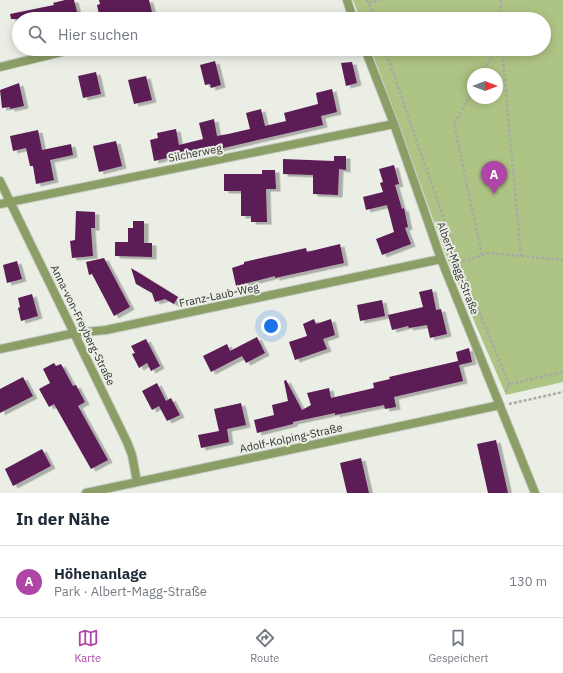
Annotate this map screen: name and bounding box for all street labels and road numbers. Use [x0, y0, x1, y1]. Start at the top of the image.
street label: Silcherweg [167, 141, 223, 165]
street label: Albert-Magg-Straße [434, 220, 482, 316]
street label: Anna-von-Freyberg-Straße [48, 262, 118, 388]
street label: Franz-Laub-Weg [178, 280, 260, 310]
street label: Adolf-Kolping-Straße [238, 420, 344, 456]

